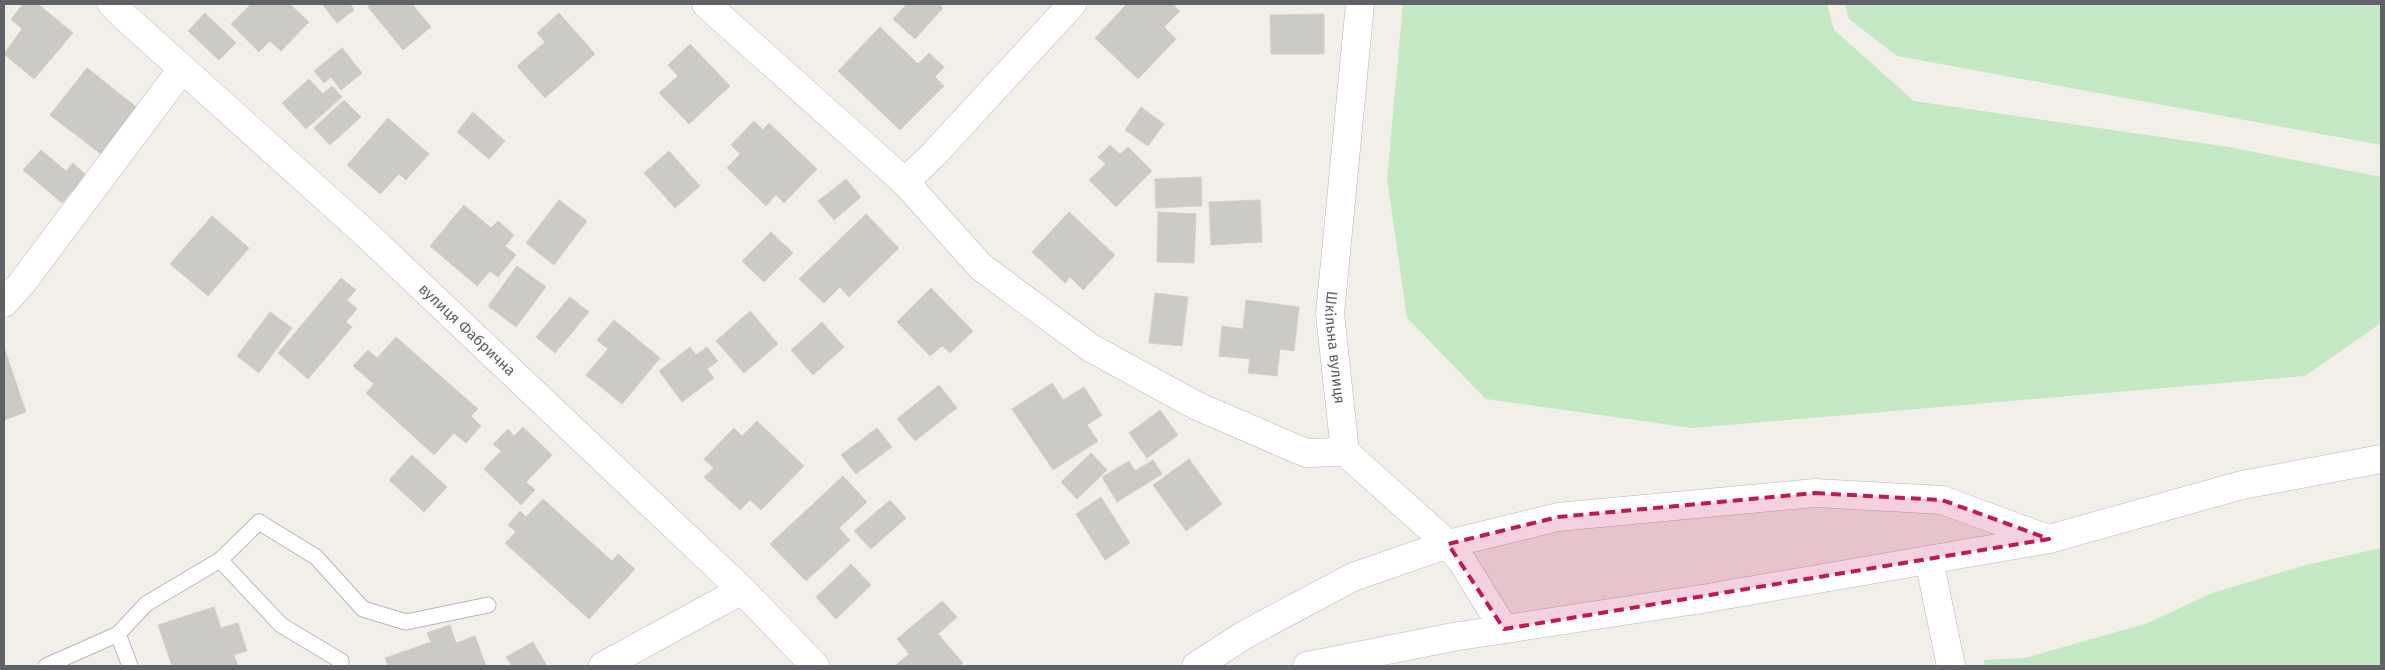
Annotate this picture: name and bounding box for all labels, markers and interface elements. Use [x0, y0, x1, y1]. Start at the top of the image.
street label: вулиця Фабрична [415, 280, 519, 380]
street label: Шкільна вулиця [1321, 290, 1349, 405]

